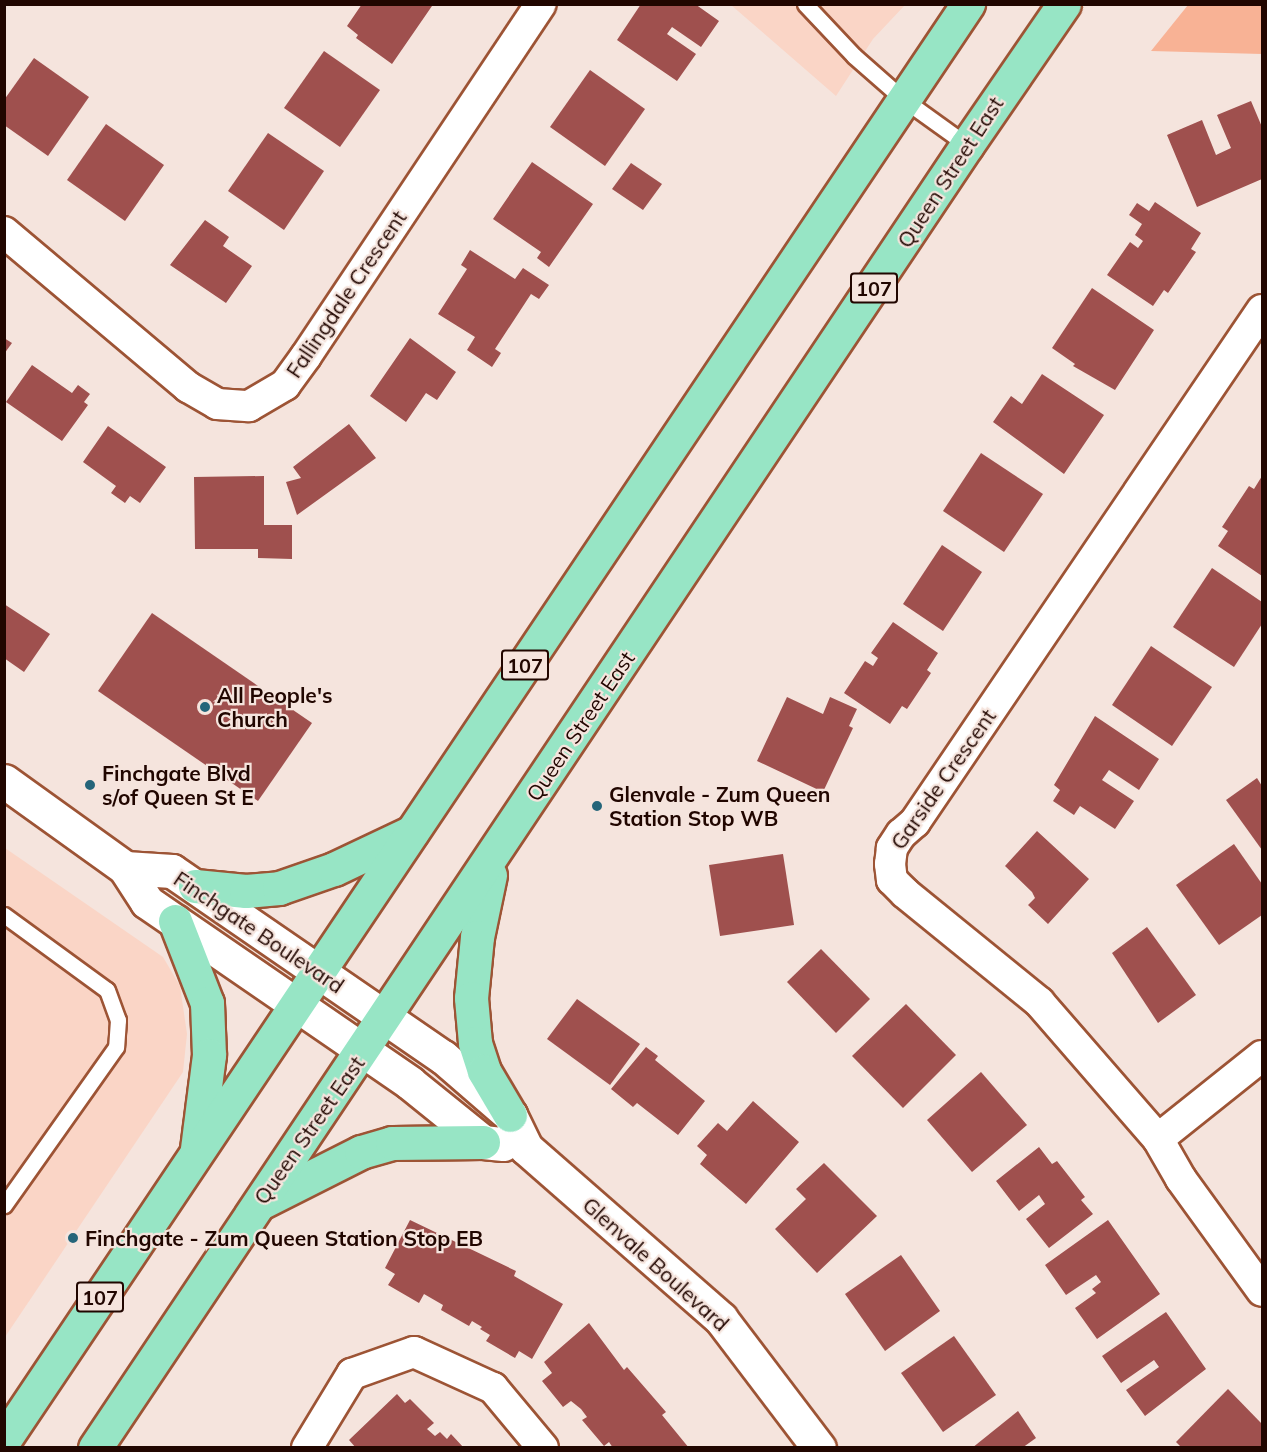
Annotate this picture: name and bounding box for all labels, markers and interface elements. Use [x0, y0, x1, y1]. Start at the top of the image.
street label: Queen Street East [892, 92, 1008, 252]
street label: Fallingdale Crescent [281, 206, 411, 382]
road number: 107 [850, 271, 898, 305]
street label: Queen Street East [521, 646, 639, 806]
road number: 107 [501, 648, 549, 682]
place label: All People's Church [217, 682, 332, 732]
marker: All People's Church [198, 700, 212, 714]
street label: Garside Crescent [885, 704, 1001, 854]
place label: Finchgate Blvd s/of Queen St E [102, 760, 254, 810]
marker: Finchgate Blvd s/of Queen St E [83, 778, 97, 792]
place label: Glenvale - Zum Queen Station Stop WB [609, 781, 830, 831]
marker: Glenvale - Zum Queen Station Stop WB [590, 799, 604, 813]
street label: Finchgate Boulevard [169, 866, 349, 998]
street label: Queen Street East [249, 1051, 369, 1209]
street label: Glenvale Boulevard [578, 1192, 734, 1336]
place label: Finchgate - Zum Queen Station Stop EB [85, 1225, 483, 1251]
marker: Finchgate - Zum Queen Station Stop EB [66, 1231, 80, 1245]
road number: 107 [76, 1280, 124, 1314]

